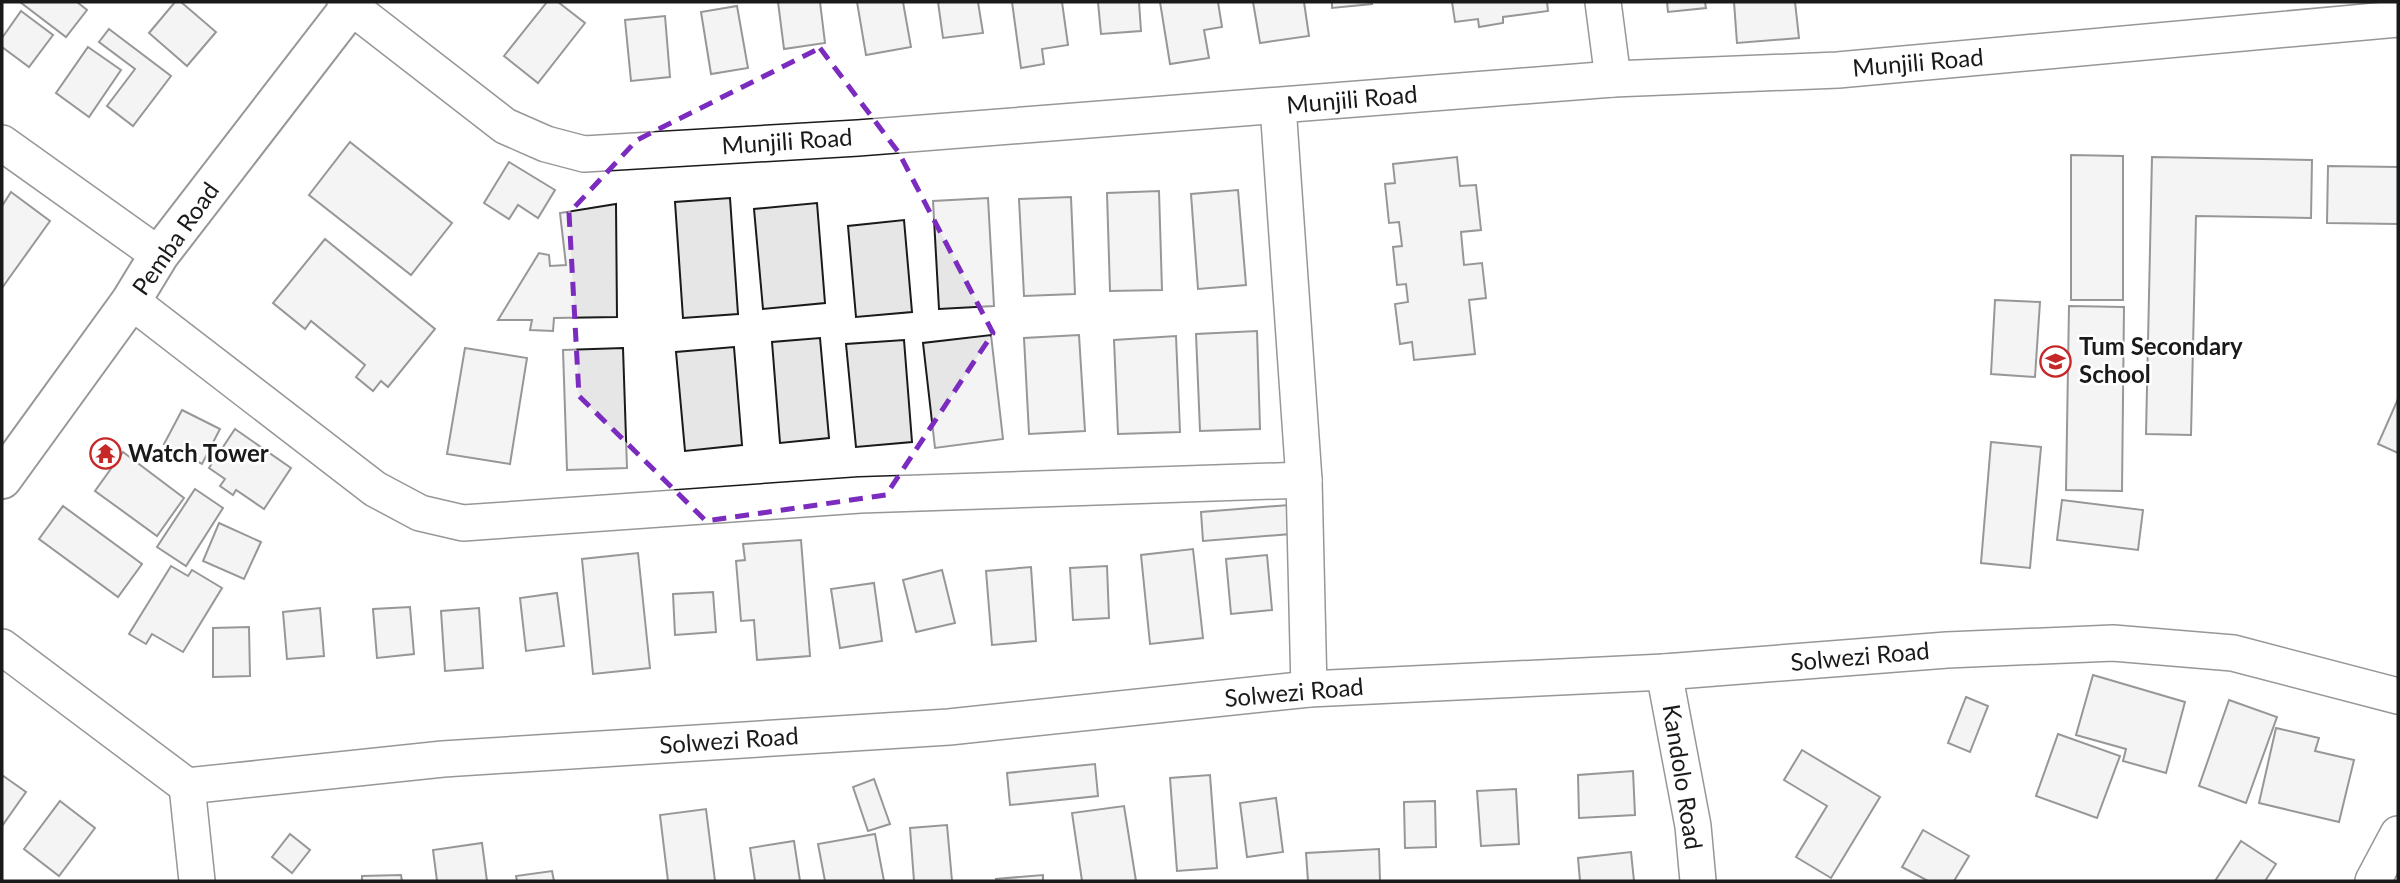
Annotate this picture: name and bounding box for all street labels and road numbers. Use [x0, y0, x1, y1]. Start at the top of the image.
street label: Munjili Road [1851, 41, 1984, 82]
street label: Munjili Road [1285, 78, 1418, 119]
street label: Munjili Road [720, 121, 853, 160]
street label: Pemba Road [125, 176, 224, 300]
street label: Solwezi Road [1789, 635, 1931, 676]
street label: Solwezi Road [1223, 671, 1365, 712]
street label: Kandolo Road [1658, 702, 1709, 852]
street label: Solwezi Road [658, 720, 800, 759]

